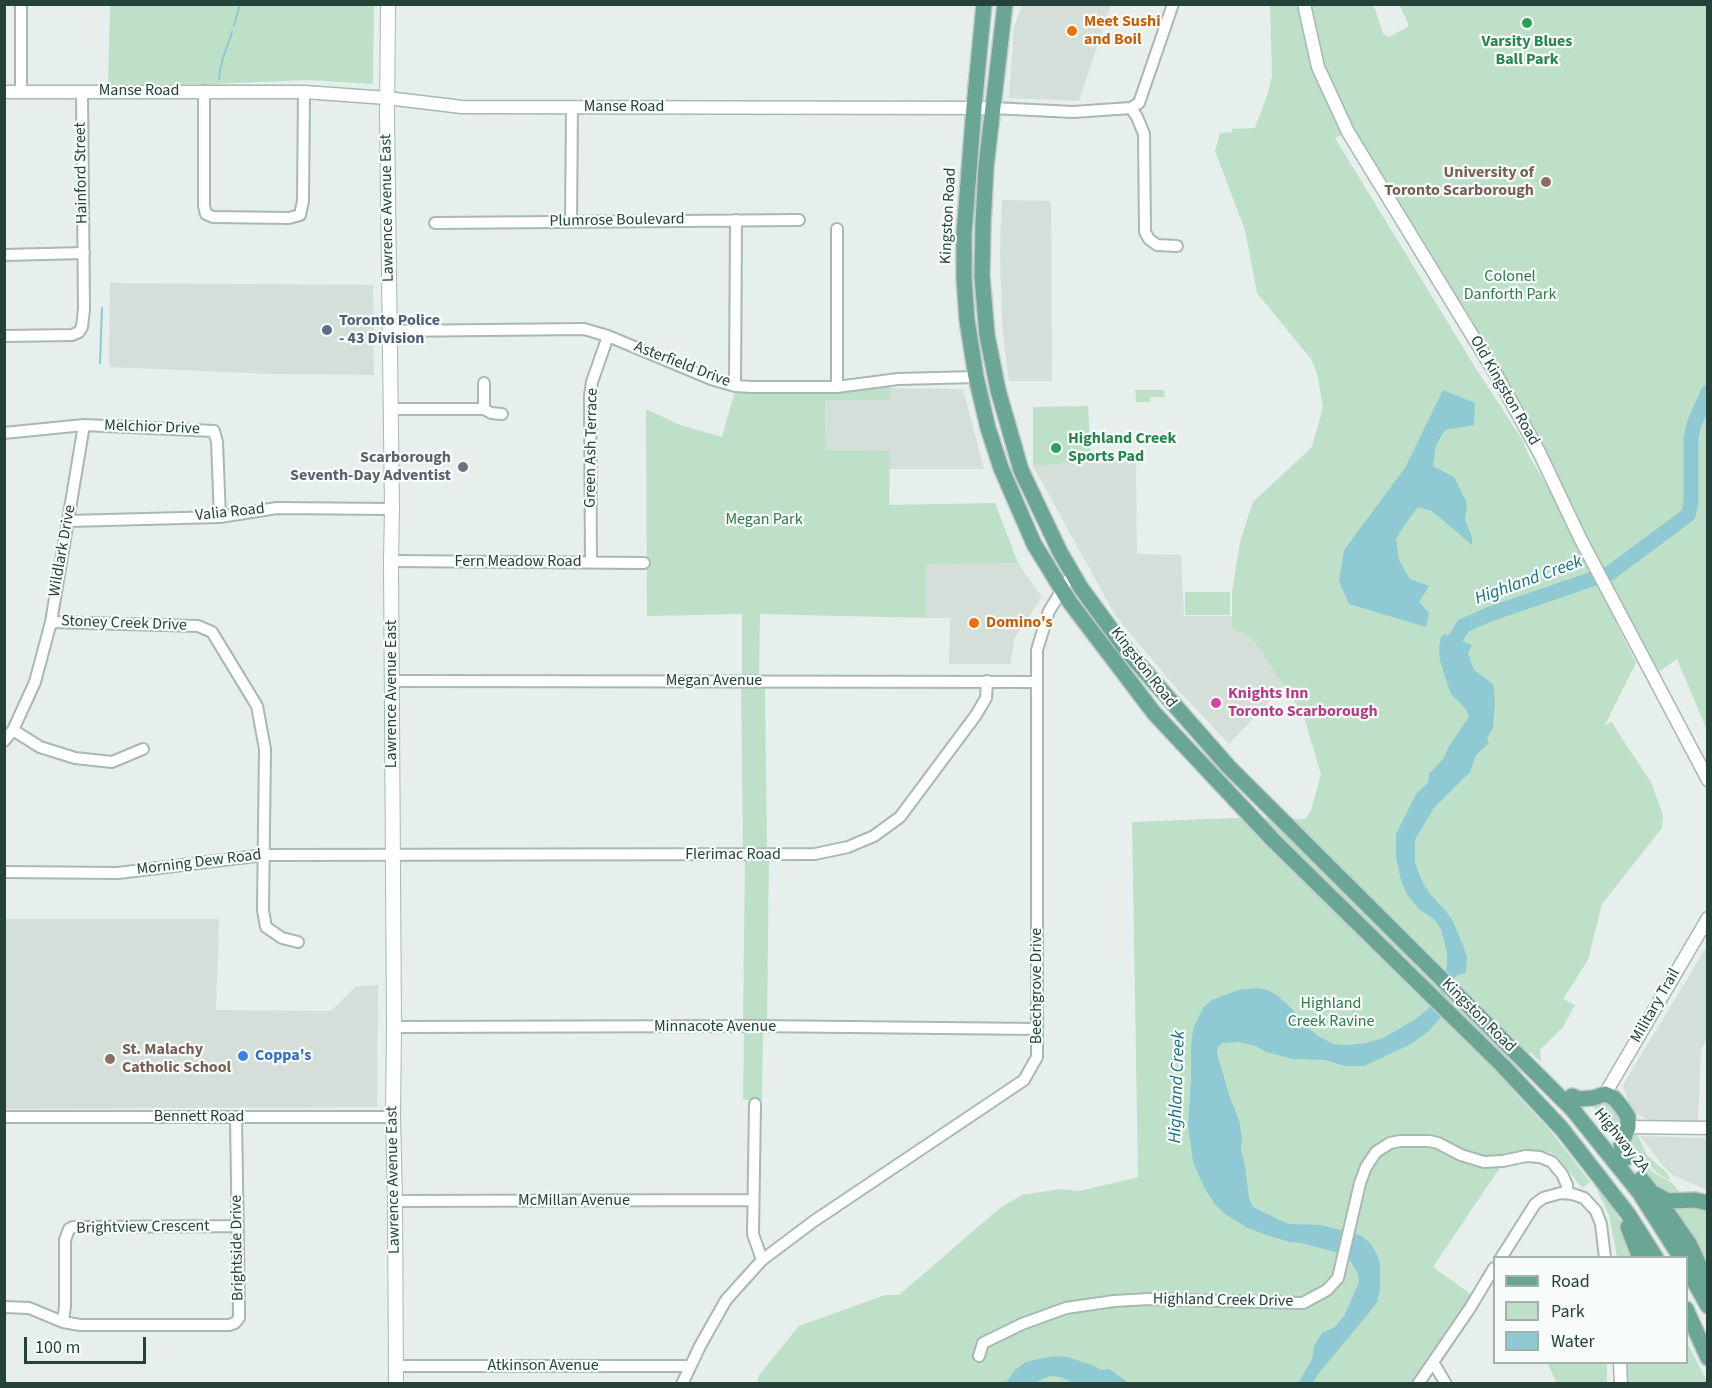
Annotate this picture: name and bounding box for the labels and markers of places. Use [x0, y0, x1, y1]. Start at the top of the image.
place label: Meet Sushi and Boil [1084, 12, 1161, 50]
marker: Varsity Blues Ball Park [1520, 16, 1534, 30]
marker: Meet Sushi and Boil [1065, 24, 1079, 38]
place label: Varsity Blues Ball Park [1482, 32, 1572, 70]
place label: University of Toronto Scarborough [1384, 163, 1534, 201]
marker: University of Toronto Scarborough [1539, 175, 1553, 189]
place label: Toronto Police - 43 Division [339, 311, 440, 349]
marker: Toronto Police - 43 Division [320, 323, 334, 337]
place label: Highland Creek Sports Pad [1068, 429, 1176, 467]
marker: Highland Creek Sports Pad [1049, 441, 1063, 455]
place label: Scarborough Seventh-Day Adventist [290, 448, 451, 486]
marker: Scarborough Seventh-Day Adventist [456, 460, 470, 474]
place label: Domino's [986, 613, 1053, 633]
marker: Domino's [967, 616, 981, 630]
place label: Knights Inn Toronto Scarborough [1228, 684, 1378, 722]
marker: Knights Inn Toronto Scarborough [1209, 696, 1223, 710]
place label: St. Malachy Catholic School [122, 1040, 231, 1078]
place label: Coppa's [255, 1046, 311, 1066]
marker: Coppa's [236, 1049, 250, 1063]
marker: St. Malachy Catholic School [103, 1052, 117, 1066]

